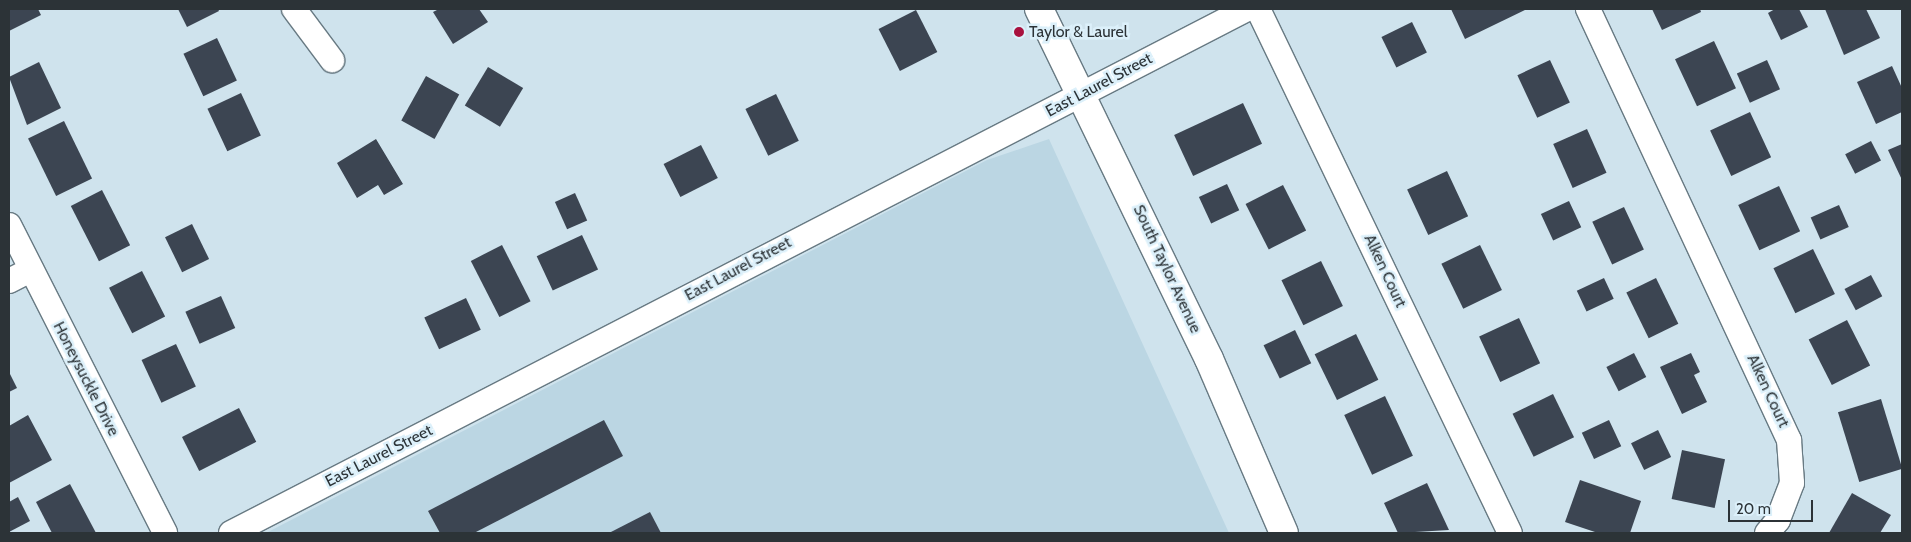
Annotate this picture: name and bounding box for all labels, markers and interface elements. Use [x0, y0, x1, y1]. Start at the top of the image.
place label: Taylor & Laurel [1029, 22, 1127, 42]
marker: Taylor & Laurel [1013, 26, 1025, 38]
street label: East Laurel Street [1042, 49, 1156, 121]
street label: South Taylor Avenue [1129, 202, 1205, 336]
street label: Alken Court [1360, 231, 1410, 311]
street label: East Laurel Street [681, 233, 795, 305]
street label: Honeysuckle Drive [49, 319, 123, 439]
street label: Alken Court [1743, 351, 1793, 431]
street label: East Laurel Street [322, 421, 436, 491]
scale bar [1731, 490, 1816, 522]
text: 20 m [1736, 500, 1771, 518]

